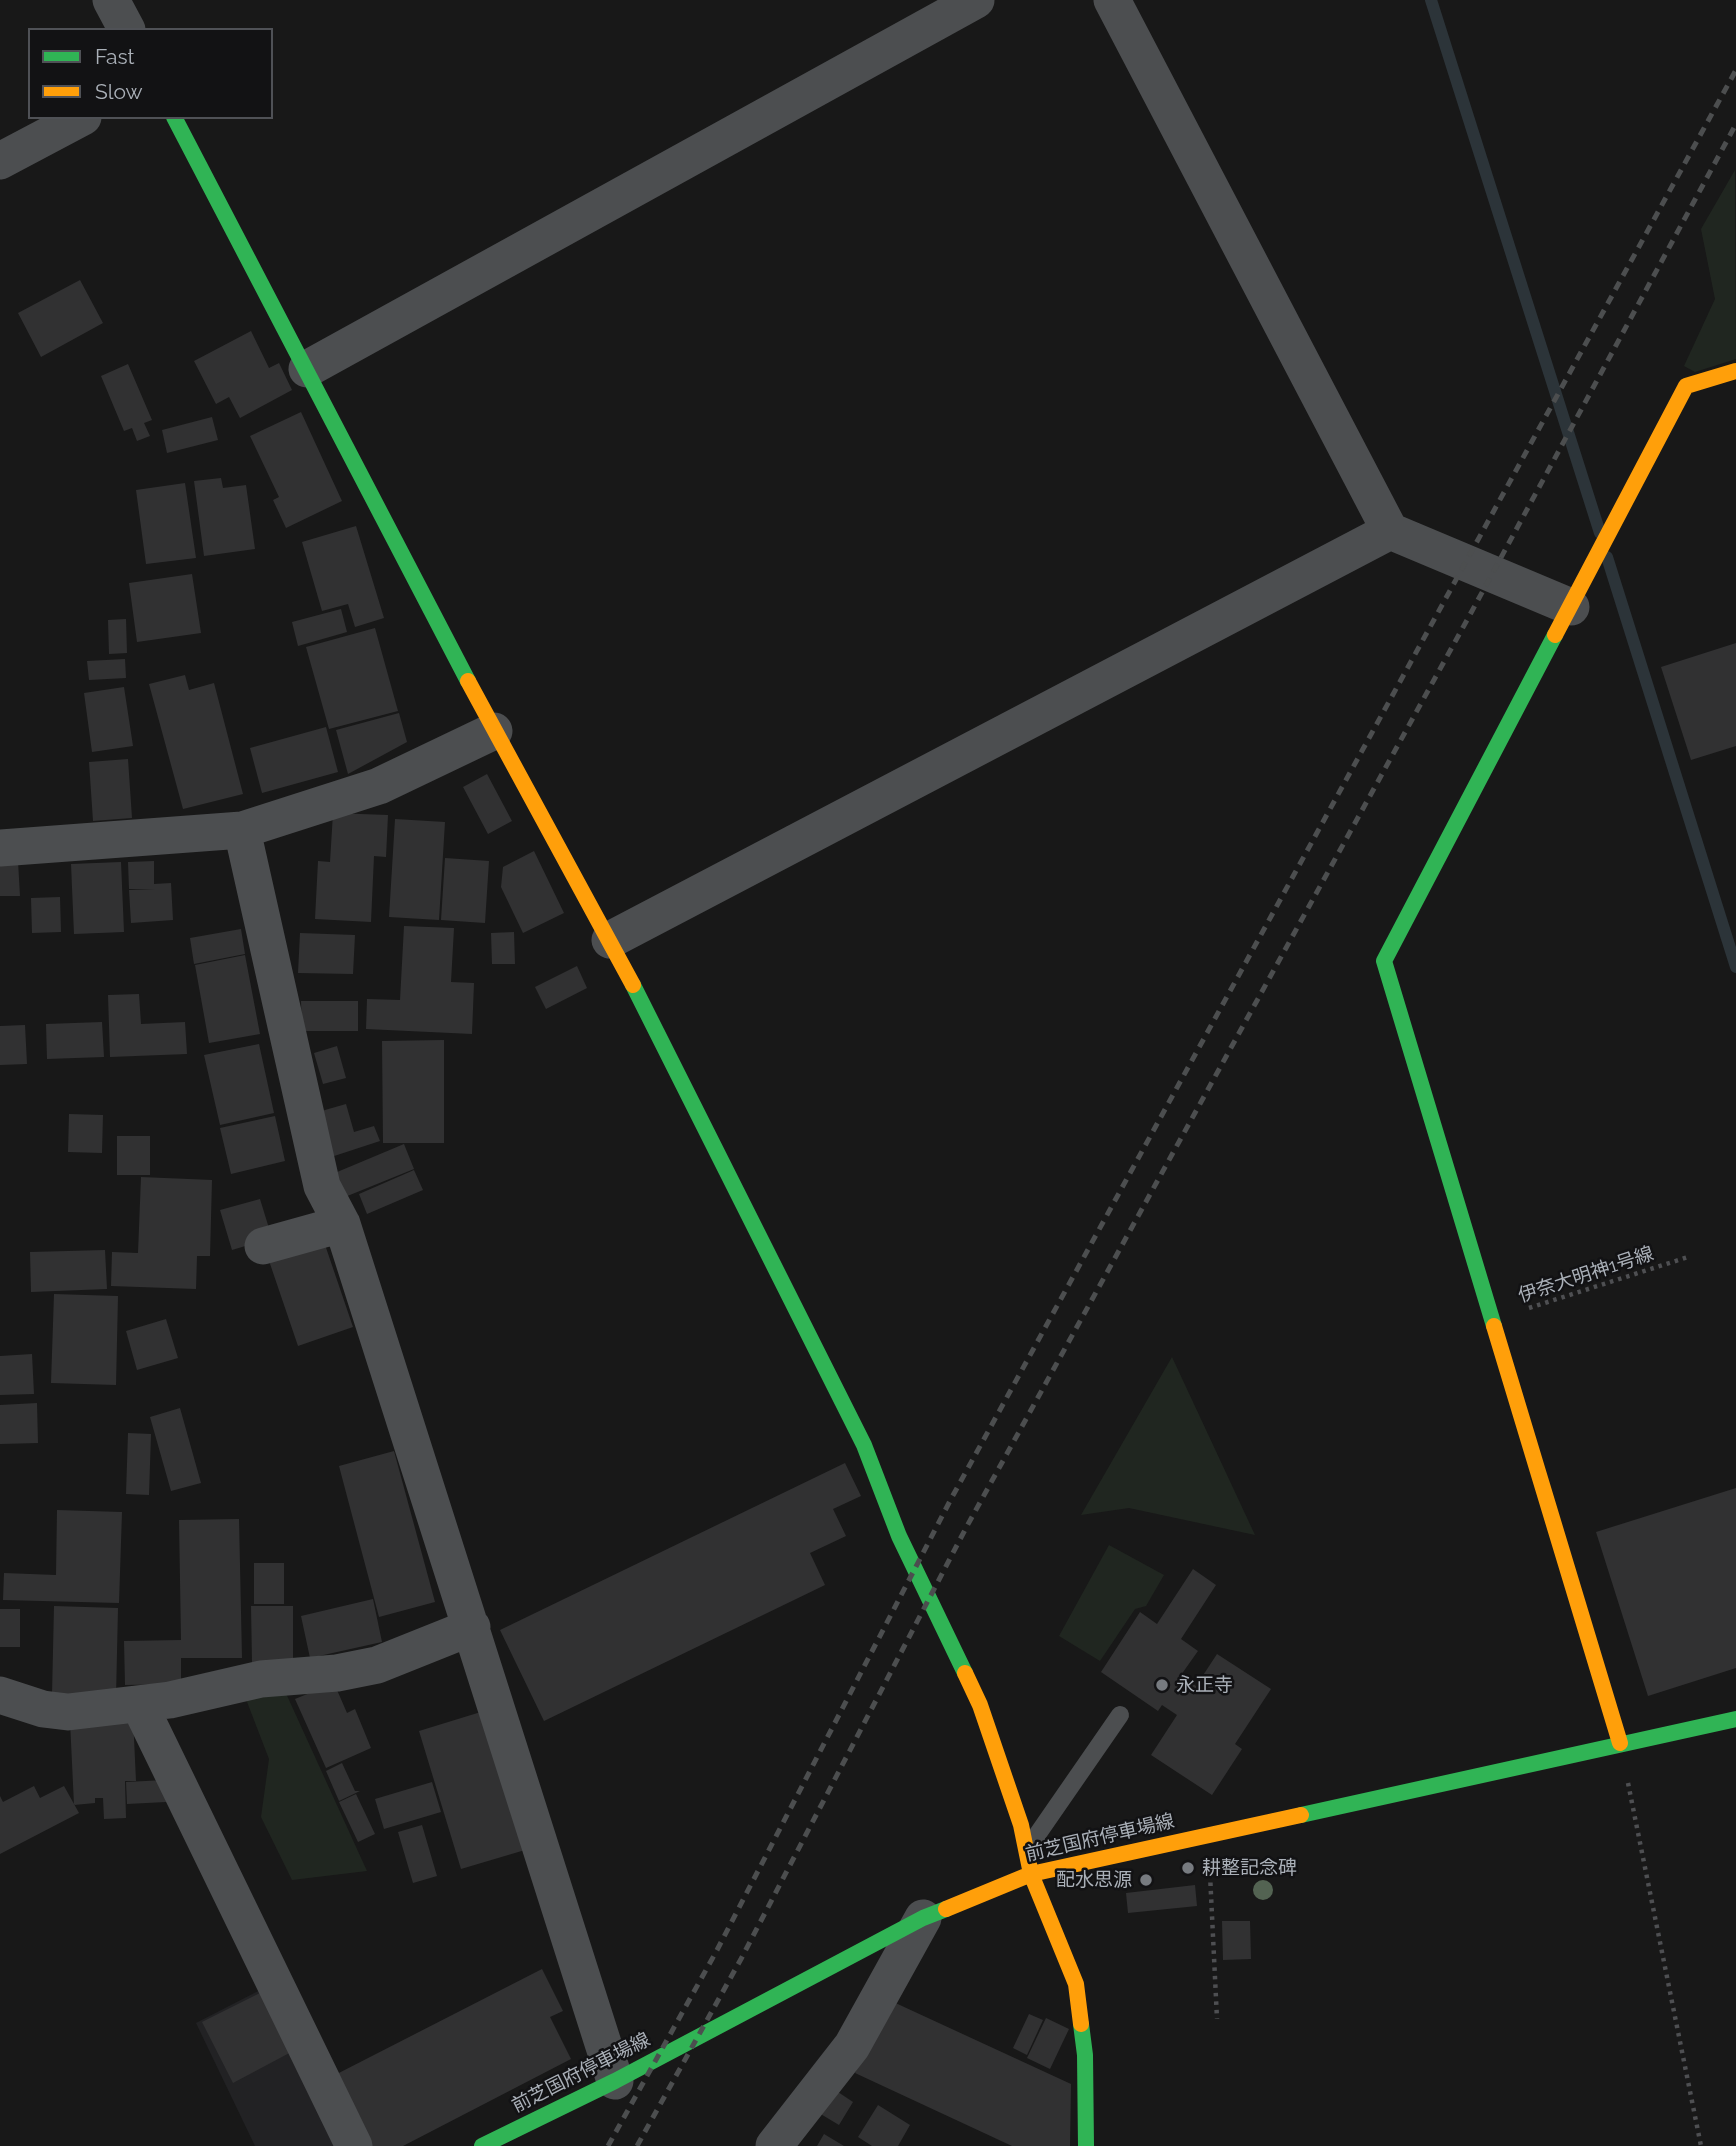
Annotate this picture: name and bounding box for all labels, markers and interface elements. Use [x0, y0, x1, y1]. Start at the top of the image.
legend [28, 28, 273, 119]
text: Fast [95, 44, 135, 69]
text: Slow [95, 79, 143, 104]
street label: 伊奈大明神1号線 [1515, 1242, 1657, 1308]
place label: 永正寺 [1176, 1674, 1233, 1696]
marker: 永正寺 [1154, 1677, 1170, 1693]
street label: 前芝国府停車場線 [1023, 1810, 1177, 1866]
place label: 耕整記念碑 [1202, 1857, 1297, 1879]
marker: 耕整記念碑 [1180, 1860, 1196, 1876]
place label: 配水思源 [1056, 1869, 1132, 1891]
marker: 配水思源 [1138, 1872, 1154, 1888]
street label: 前芝国府停車場線 [508, 2028, 654, 2118]

